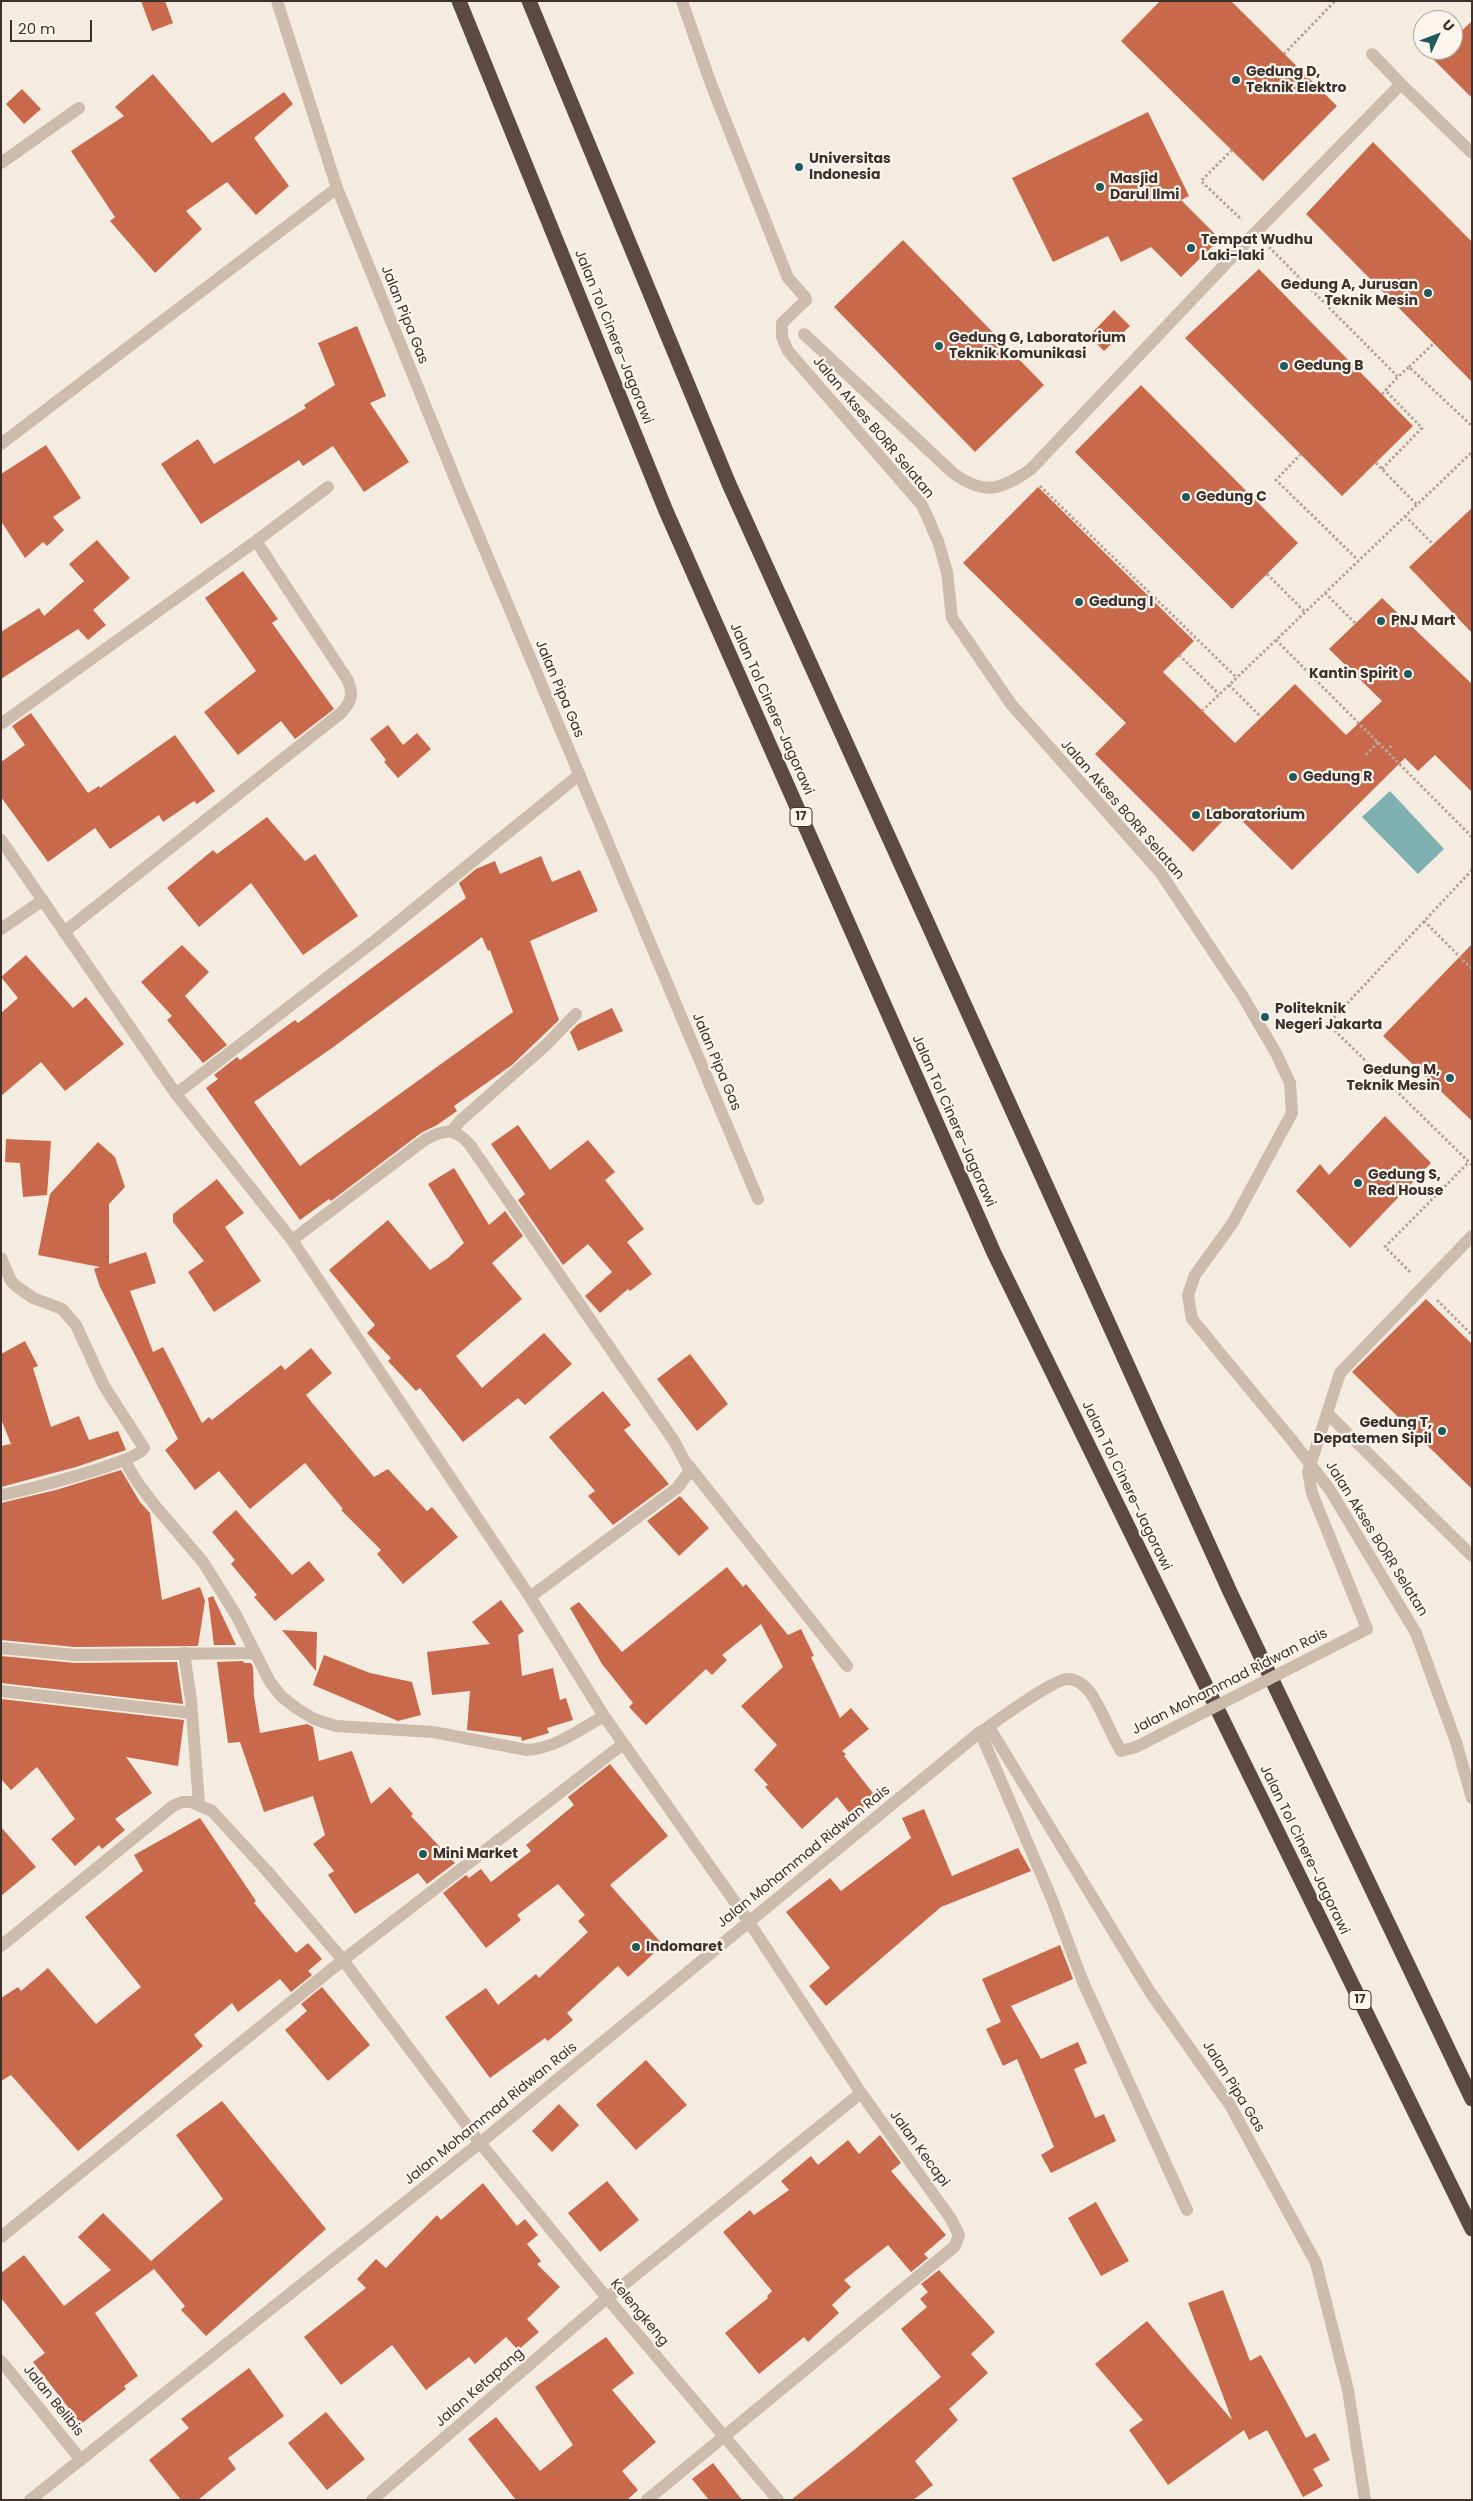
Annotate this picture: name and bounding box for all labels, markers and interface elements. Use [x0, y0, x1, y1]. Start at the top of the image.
scale bar [12, 10, 95, 42]
north arrow [1413, 10, 1463, 60]
text: U [1438, 15, 1459, 36]
text: 20 m [18, 18, 56, 39]
place label: Gedung D, Teknik Elektro [1246, 64, 1346, 96]
marker: Gedung D, Teknik Elektro [1230, 74, 1242, 86]
place label: Universitas Indonesia [809, 151, 891, 184]
marker: Universitas Indonesia [793, 161, 805, 173]
place label: Masjid Darul Ilmi [1110, 171, 1179, 203]
marker: Masjid Darul Ilmi [1094, 181, 1106, 193]
place label: Tempat Wudhu Laki-laki [1201, 232, 1313, 264]
marker: Tempat Wudhu Laki-laki [1185, 242, 1197, 254]
street label: Jalan Tol Cinere–Jagorawi [570, 247, 656, 427]
street label: Jalan Pipa Gas [377, 263, 431, 367]
place label: Gedung A, Jurusan Teknik Mesin [1281, 277, 1418, 310]
marker: Gedung A, Jurusan Teknik Mesin [1422, 287, 1434, 299]
place label: Gedung G, Laboratorium Teknik Komunikasi [949, 330, 1126, 362]
marker: Gedung G, Laboratorium Teknik Komunikasi [933, 340, 945, 352]
street label: Jalan Akses BORR Selatan [809, 354, 937, 502]
place label: Gedung B [1294, 358, 1363, 374]
marker: Gedung B [1278, 360, 1290, 372]
place label: Gedung C [1196, 489, 1267, 505]
marker: Gedung C [1180, 491, 1192, 503]
place label: Gedung I [1089, 594, 1153, 610]
marker: Gedung I [1073, 596, 1085, 608]
place label: PNJ Mart [1391, 613, 1455, 629]
marker: PNJ Mart [1375, 615, 1387, 627]
street label: Jalan Tol Cinere–Jagorawi [725, 620, 817, 798]
street label: Jalan Pipa Gas [531, 638, 587, 740]
place label: Kantin Spirit [1309, 666, 1398, 682]
marker: Kantin Spirit [1402, 668, 1414, 680]
street label: Jalan Akses BORR Selatan [1057, 737, 1187, 883]
place label: Gedung R [1303, 769, 1372, 785]
marker: Gedung R [1287, 771, 1299, 783]
place label: Laboratorium [1206, 807, 1305, 823]
road number: 17 [790, 808, 812, 826]
marker: Laboratorium [1190, 809, 1202, 821]
place label: Politeknik Negeri Jakarta [1275, 1001, 1382, 1034]
street label: Jalan Pipa Gas [688, 1011, 744, 1113]
marker: Politeknik Negeri Jakarta [1259, 1011, 1271, 1023]
street label: Jalan Tol Cinere–Jagorawi [907, 1032, 999, 1210]
place label: Gedung M, Teknik Mesin [1346, 1062, 1440, 1094]
marker: Gedung M, Teknik Mesin [1444, 1072, 1456, 1084]
place label: Gedung S, Red House [1368, 1167, 1443, 1200]
marker: Gedung S, Red House [1352, 1177, 1364, 1189]
street label: Jalan Tol Cinere–Jagorawi [1078, 1399, 1174, 1573]
place label: Gedung T, Depatemen Sipil [1314, 1415, 1432, 1448]
marker: Gedung T, Depatemen Sipil [1436, 1425, 1448, 1437]
street label: Jalan Akses BORR Selatan [1321, 1458, 1431, 1620]
street label: Jalan Mohammad Ridwan Rais [1129, 1625, 1331, 1739]
street label: Jalan Tol Cinere–Jagorawi [1256, 1763, 1352, 1937]
street label: Jalan Mohammad Ridwan Rais [714, 1782, 894, 1932]
place label: Mini Market [433, 1846, 518, 1862]
marker: Mini Market [417, 1848, 429, 1860]
place label: Indomaret [646, 1939, 723, 1955]
marker: Indomaret [630, 1941, 642, 1953]
road number: 17 [1349, 1990, 1371, 2010]
street label: Jalan Pipa Gas [1198, 2038, 1268, 2136]
street label: Jalan Mohammad Ridwan Rais [401, 2039, 581, 2189]
street label: Jalan Kecapi [886, 2107, 952, 2191]
street label: Kelengkeng [606, 2276, 672, 2350]
street label: Jalan Ketapang [432, 2345, 528, 2431]
street label: Jalan Belibis [19, 2362, 87, 2440]

